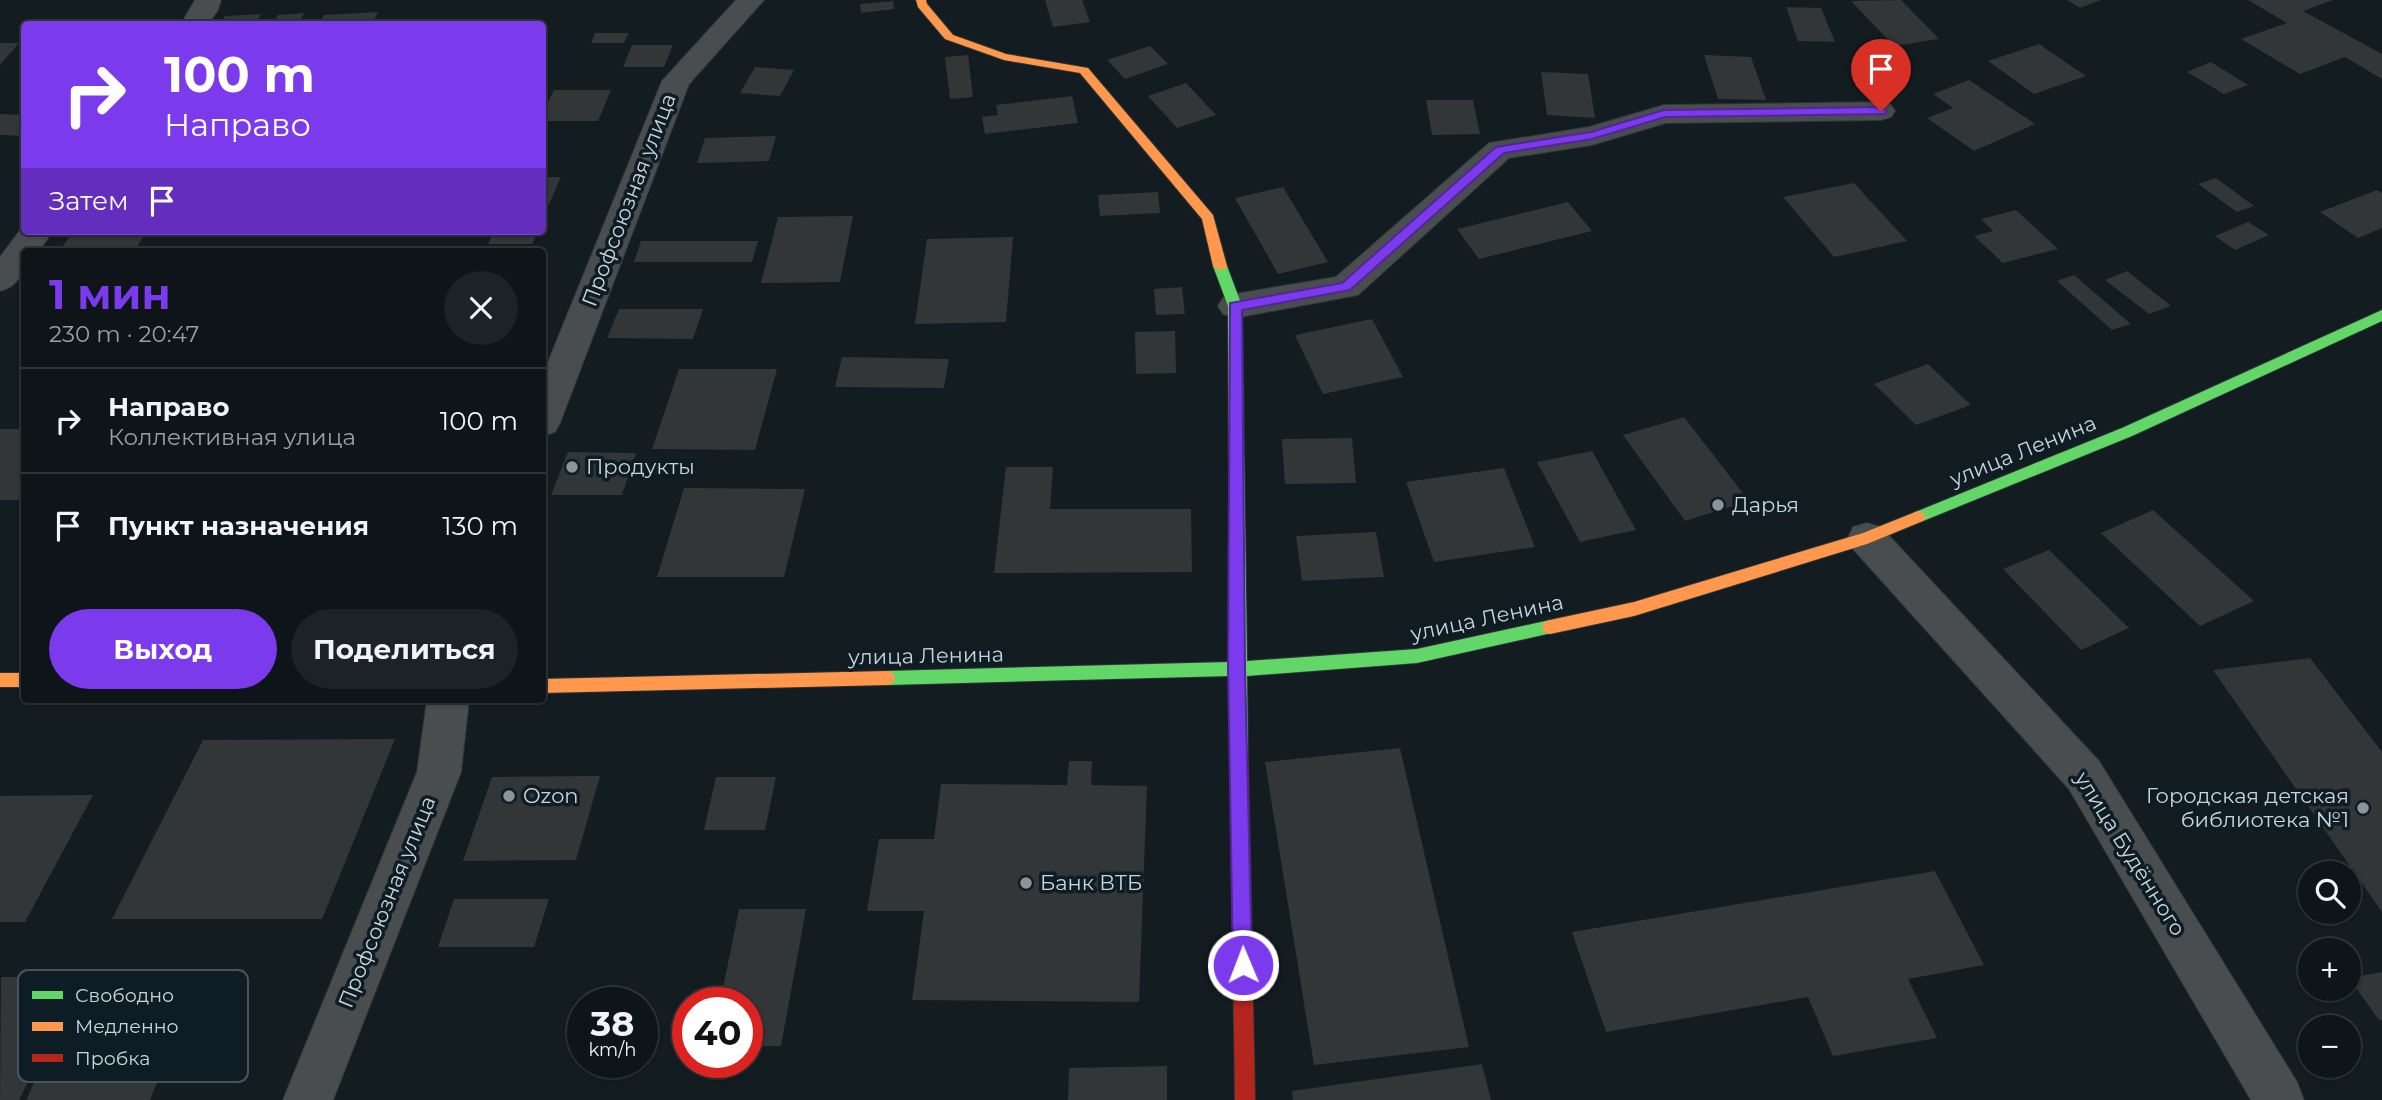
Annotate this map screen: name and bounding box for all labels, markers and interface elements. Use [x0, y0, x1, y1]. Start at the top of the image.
pin [1851, 39, 1911, 111]
text: 100 m [164, 45, 315, 104]
icon: right [49, 49, 140, 140]
icon: arrive [1862, 50, 1900, 88]
street label: Профсоюзная улица [576, 90, 681, 310]
text: Направо [164, 105, 311, 144]
icon: arrive [143, 182, 181, 220]
text: Затем [49, 185, 129, 217]
text: 1 мин [49, 268, 171, 320]
button: close [444, 271, 518, 345]
text: 230 m · 20:47 [49, 320, 199, 348]
text: Направо [108, 391, 229, 423]
icon: right [49, 402, 87, 440]
text: 100 m [440, 405, 518, 437]
street label: улица Ленина [1945, 410, 2100, 492]
text: Коллективная улица [108, 423, 356, 451]
place label: Продукты [586, 454, 695, 479]
marker: Продукты [564, 459, 580, 475]
place label: Дарья [1732, 492, 1799, 517]
marker: Дарья [1710, 497, 1726, 513]
icon: arrive [49, 507, 87, 545]
text: Пункт назначения [108, 510, 369, 542]
text: 130 m [442, 510, 518, 542]
street label: улица Ленина [1407, 589, 1566, 646]
button: Выход [49, 609, 277, 689]
button: Поделиться [291, 609, 518, 689]
street label: улица Ленина [847, 642, 1004, 669]
street label: улица Будённого [2069, 766, 2191, 940]
place label: Ozon [523, 783, 579, 808]
place label: Городская детская библиотека №1 [2146, 783, 2349, 832]
marker: Ozon [501, 788, 517, 804]
street label: Профсоюзная улица [333, 792, 440, 1011]
marker: Городская детская библиотека №1 [2355, 800, 2371, 816]
map controls [2298, 861, 2361, 1078]
button: search [2298, 861, 2361, 924]
place label: Банк ВТБ [1040, 870, 1142, 895]
marker: Банк ВТБ [1018, 875, 1034, 891]
position arrow [1206, 928, 1280, 1002]
button: + [2298, 938, 2361, 1001]
legend [18, 970, 248, 1082]
text: Свободно [75, 984, 174, 1007]
speed limit sign: 40 [672, 987, 763, 1078]
text: 38 [591, 1002, 634, 1045]
text: Медленно [75, 1015, 179, 1038]
button: − [2298, 1015, 2361, 1078]
text: km/h [588, 1039, 637, 1061]
text: Пробка [75, 1047, 150, 1070]

